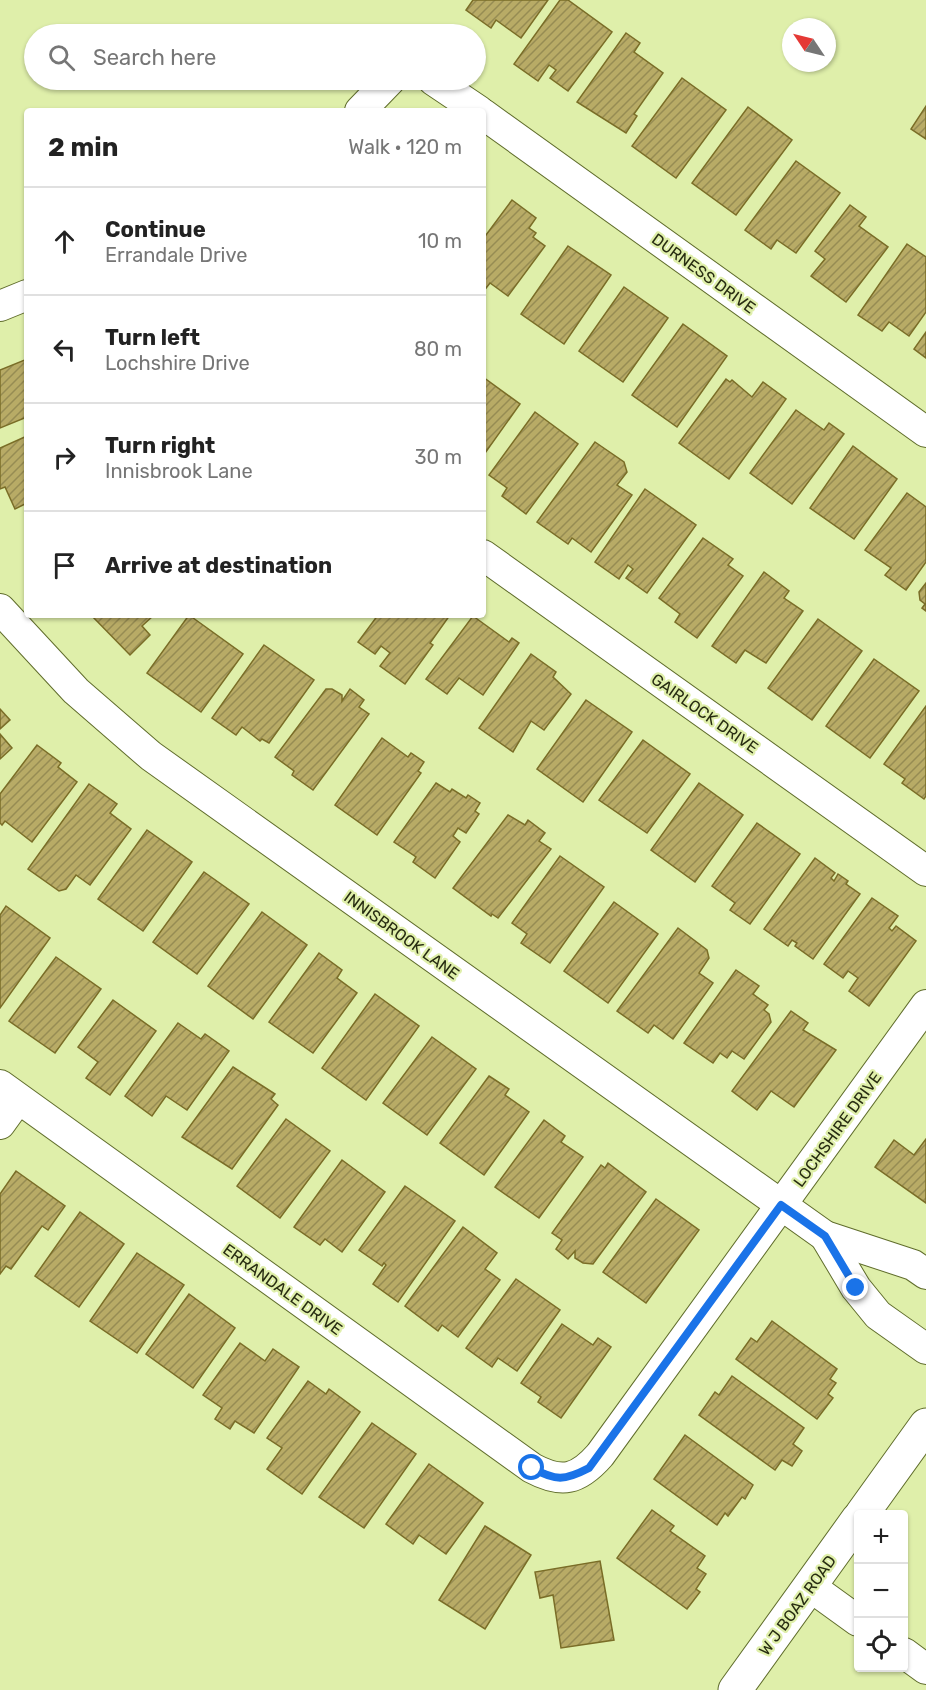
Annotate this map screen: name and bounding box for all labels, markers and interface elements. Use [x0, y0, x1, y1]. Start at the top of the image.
north arrow [782, 18, 836, 72]
search box [24, 24, 486, 90]
icon: search [45, 41, 78, 74]
text: Search here [93, 44, 216, 71]
text: 2 min [48, 132, 118, 163]
text: Walk · 120 m [348, 135, 462, 159]
text: Continue [105, 216, 206, 243]
icon: ahead [48, 225, 81, 258]
text: 10 m [418, 229, 462, 253]
street label: DURNESS DRIVE [648, 229, 759, 317]
text: Errandale Drive [105, 243, 247, 267]
text: Turn left [105, 324, 200, 351]
icon: left [48, 333, 81, 366]
text: 80 m [414, 337, 462, 361]
text: Lochshire Drive [105, 351, 250, 375]
text: Turn right [105, 432, 215, 459]
icon: right [48, 441, 81, 474]
text: 30 m [415, 445, 462, 469]
text: Innisbrook Lane [105, 459, 253, 483]
icon: arrive [48, 549, 81, 582]
text: Arrive at destination [105, 552, 332, 579]
street label: GAIRLOCK DRIVE [648, 669, 762, 757]
street label: INNISBROOK LANE [340, 887, 463, 984]
street label: LOCHSHIRE DRIVE [789, 1068, 886, 1191]
street label: ERRANDALE DRIVE [219, 1240, 346, 1339]
route end [842, 1274, 868, 1300]
route start [518, 1454, 544, 1480]
map controls [854, 1510, 908, 1672]
button: + [854, 1510, 908, 1564]
street label: W J BOAZ ROAD [755, 1552, 840, 1659]
button: − [854, 1564, 908, 1618]
button: locate [854, 1618, 908, 1672]

